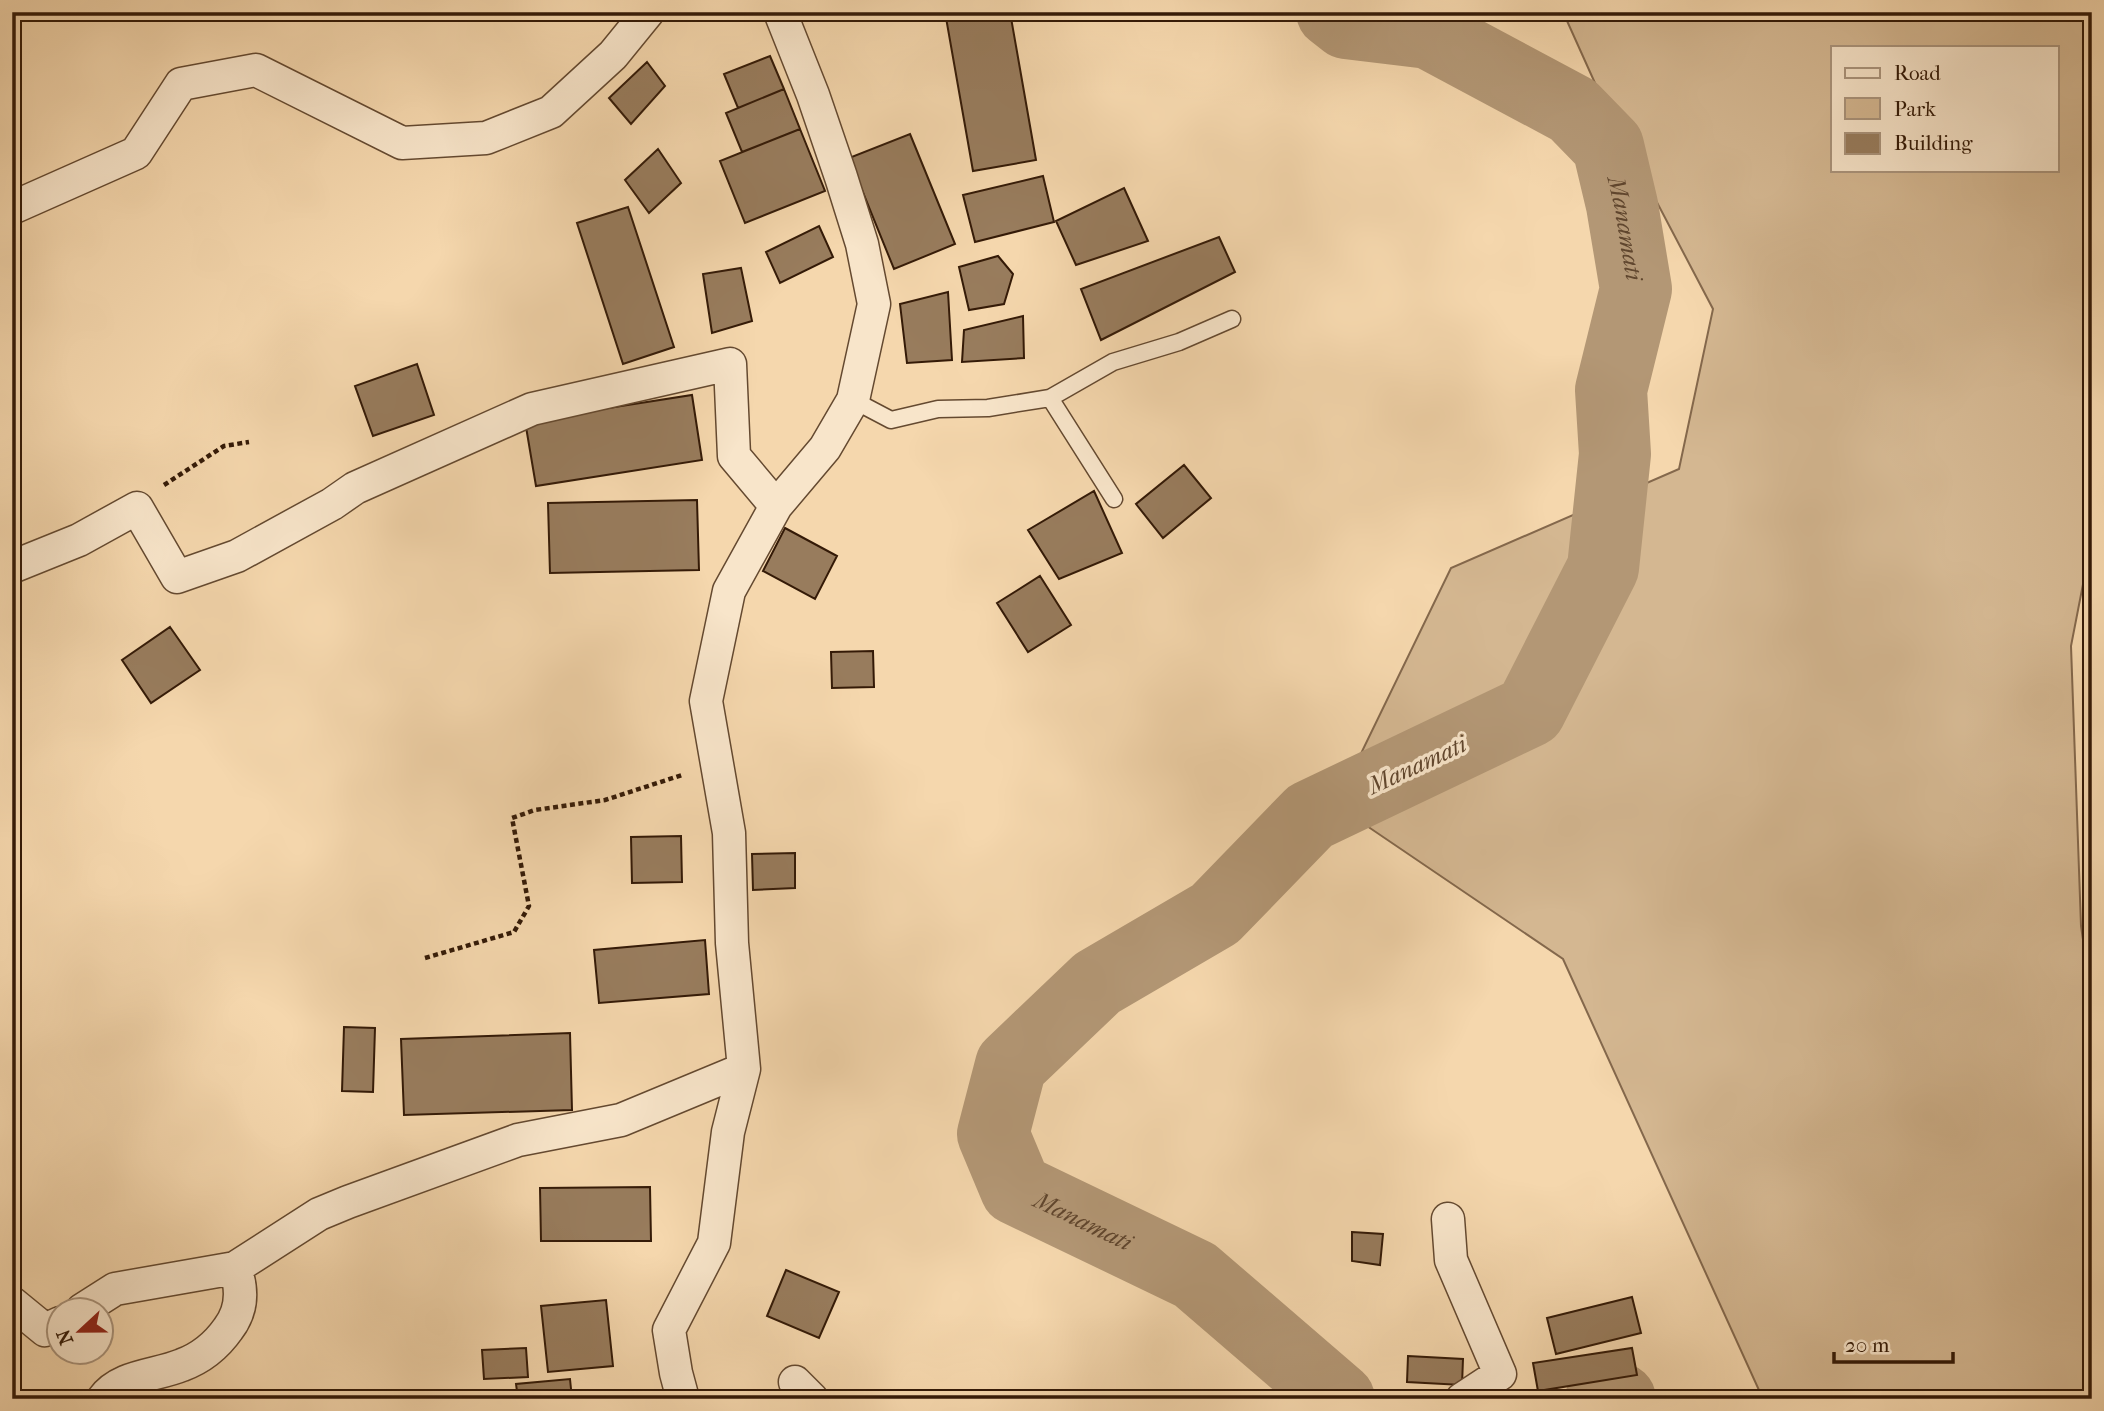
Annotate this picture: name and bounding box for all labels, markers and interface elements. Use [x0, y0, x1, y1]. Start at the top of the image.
legend [1831, 46, 2058, 172]
text: Road [1894, 61, 1941, 85]
text: Park [1894, 97, 1936, 121]
text: Building [1894, 131, 1973, 155]
water label: Manamati [1601, 171, 1649, 285]
water label: Manamati [1361, 729, 1473, 801]
water label: Manamati [1027, 1185, 1138, 1258]
north arrow [46, 1296, 116, 1366]
scale bar [1834, 1320, 1954, 1364]
text: N [52, 1326, 78, 1348]
text: 20 m [1845, 1333, 1890, 1357]

